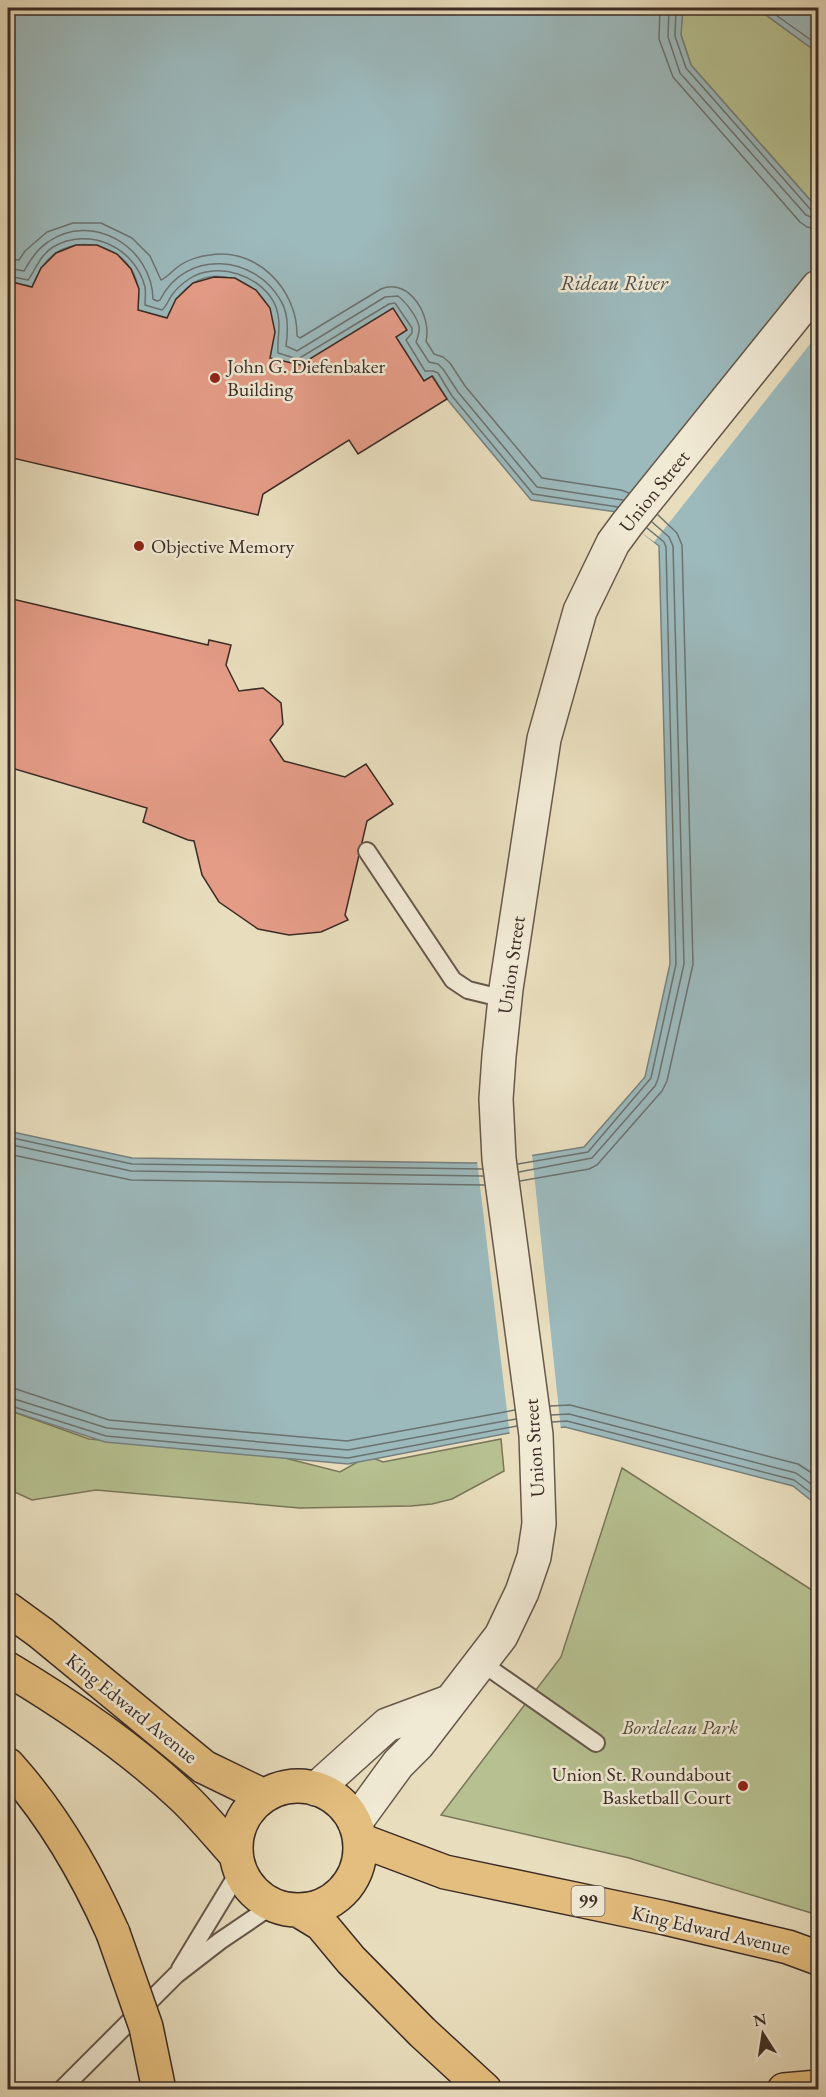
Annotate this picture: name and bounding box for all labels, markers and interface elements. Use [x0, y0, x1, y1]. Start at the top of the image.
water label: Rideau River [560, 269, 669, 296]
place label: John G. Diefenbaker Building [225, 353, 385, 402]
marker: John G. Diefenbaker Building [208, 371, 222, 385]
street label: Union Street [613, 444, 696, 538]
place label: Objective Memory [151, 533, 295, 559]
marker: Objective Memory [132, 539, 146, 553]
street label: Union Street [491, 914, 531, 1016]
street label: Union Street [518, 1397, 550, 1498]
street label: King Edward Avenue [61, 1647, 203, 1769]
park label: Bordeleau Park [621, 1714, 738, 1740]
place label: Union St. Roundabout Basketball Court [552, 1761, 732, 1810]
marker: Union St. Roundabout Basketball Court [736, 1779, 750, 1793]
road number: 99 [572, 1886, 604, 1916]
street label: King Edward Avenue [629, 1899, 793, 1961]
north arrow [733, 2004, 793, 2064]
text: N [751, 2008, 769, 2031]

